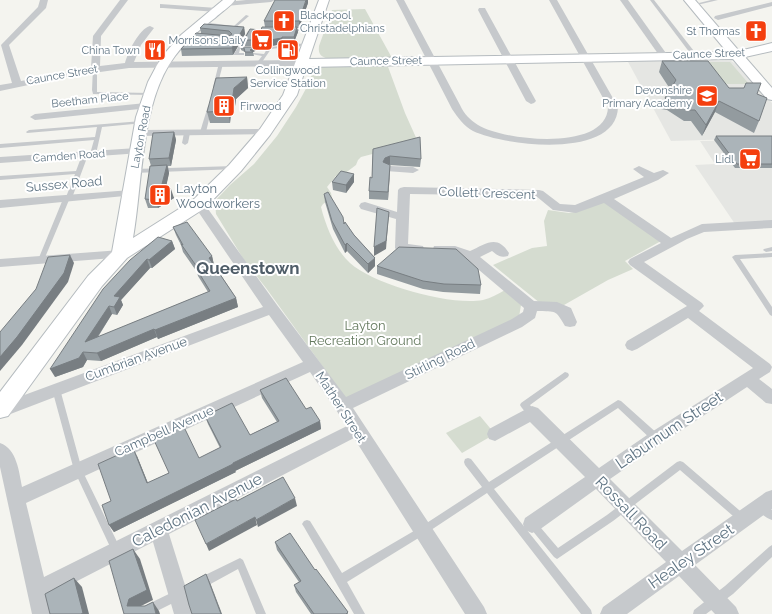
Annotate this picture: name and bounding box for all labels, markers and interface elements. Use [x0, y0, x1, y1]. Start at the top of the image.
church icon: Blackpool Christadelphians [271, 8, 297, 34]
place label: Blackpool Christadelphians [300, 9, 385, 35]
church icon: St Thomas [743, 18, 769, 44]
place label: St Thomas [686, 25, 740, 38]
supermarket icon: Morrisons Daily [249, 27, 275, 53]
place label: Morrisons Daily [168, 34, 246, 47]
restaurant icon: China Town [142, 37, 168, 63]
fuel station icon: Collingwood Service Station [275, 37, 301, 63]
place label: China Town [82, 44, 140, 57]
street label: Caunce Street [673, 46, 746, 62]
street label: Caunce Street [350, 54, 423, 68]
street label: Caunce Street [25, 62, 99, 88]
place label: Collingwood Service Station [250, 64, 326, 90]
school or university icon: Devonshire Primary Academy [694, 83, 720, 109]
place label: Devonshire Primary Academy [602, 84, 693, 110]
street label: Beetham Place [51, 89, 130, 111]
building icon: Firwood [211, 93, 237, 119]
place label: Firwood [240, 100, 282, 113]
street label: Layton Road [129, 104, 154, 170]
supermarket icon: Lidl [737, 146, 763, 172]
street label: Camden Road [32, 147, 106, 165]
place label: Lidl [715, 153, 734, 166]
street label: Sussex Road [25, 173, 103, 195]
place label: Layton Woodworkers [176, 181, 260, 211]
building icon: Layton Woodworkers [147, 182, 173, 208]
street label: Collett Crescent [438, 184, 536, 202]
district label: Queenstown [196, 258, 300, 278]
park label: Layton Recreation Ground [309, 318, 421, 348]
street label: Cumbrian Avenue [83, 333, 189, 384]
street label: Stirling Road [403, 336, 477, 382]
street label: Mather Street [312, 369, 370, 446]
street label: Laburnum Street [612, 387, 727, 473]
street label: Campbell Avenue [112, 402, 216, 460]
street label: Caledonian Avenue [129, 469, 265, 551]
street label: Rossall Road [591, 472, 671, 554]
street label: Healey Street [645, 519, 738, 592]

